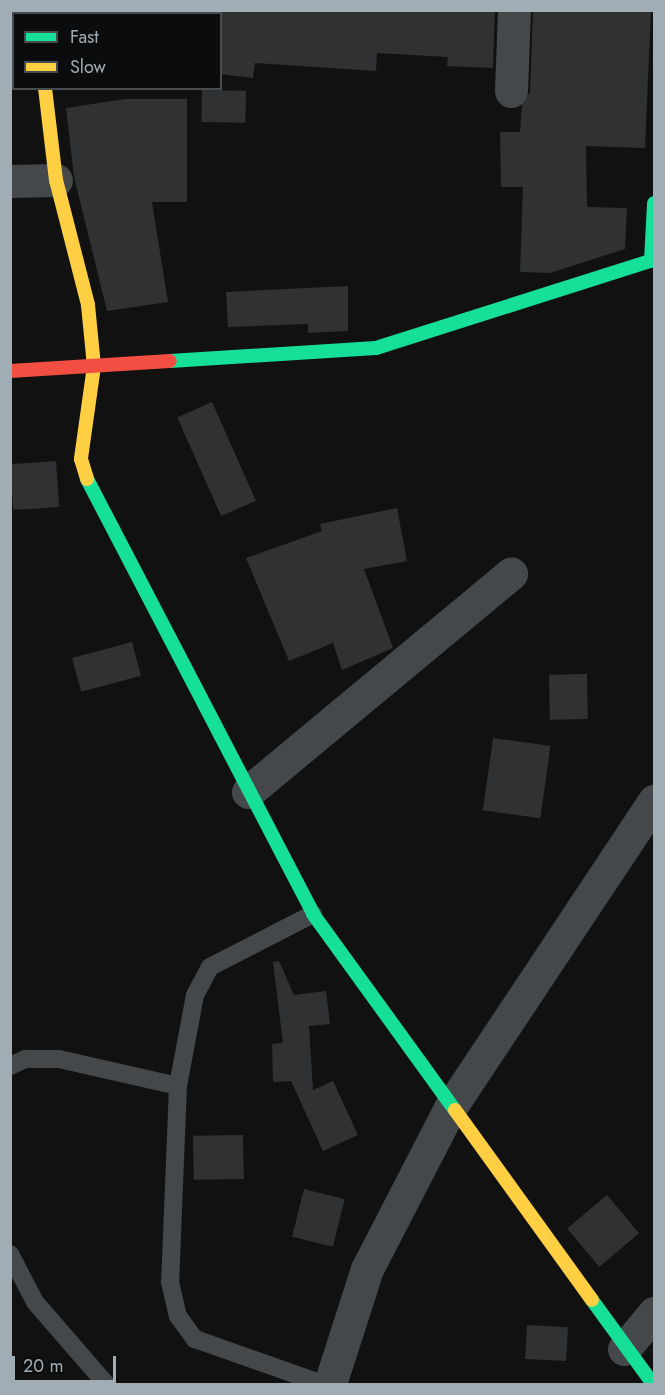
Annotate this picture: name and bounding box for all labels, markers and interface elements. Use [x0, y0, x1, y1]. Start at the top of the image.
legend [12, 12, 222, 90]
text: Fast [70, 24, 99, 50]
text: Slow [70, 54, 106, 80]
scale bar [15, 1344, 118, 1382]
text: 20 m [23, 1353, 63, 1379]

